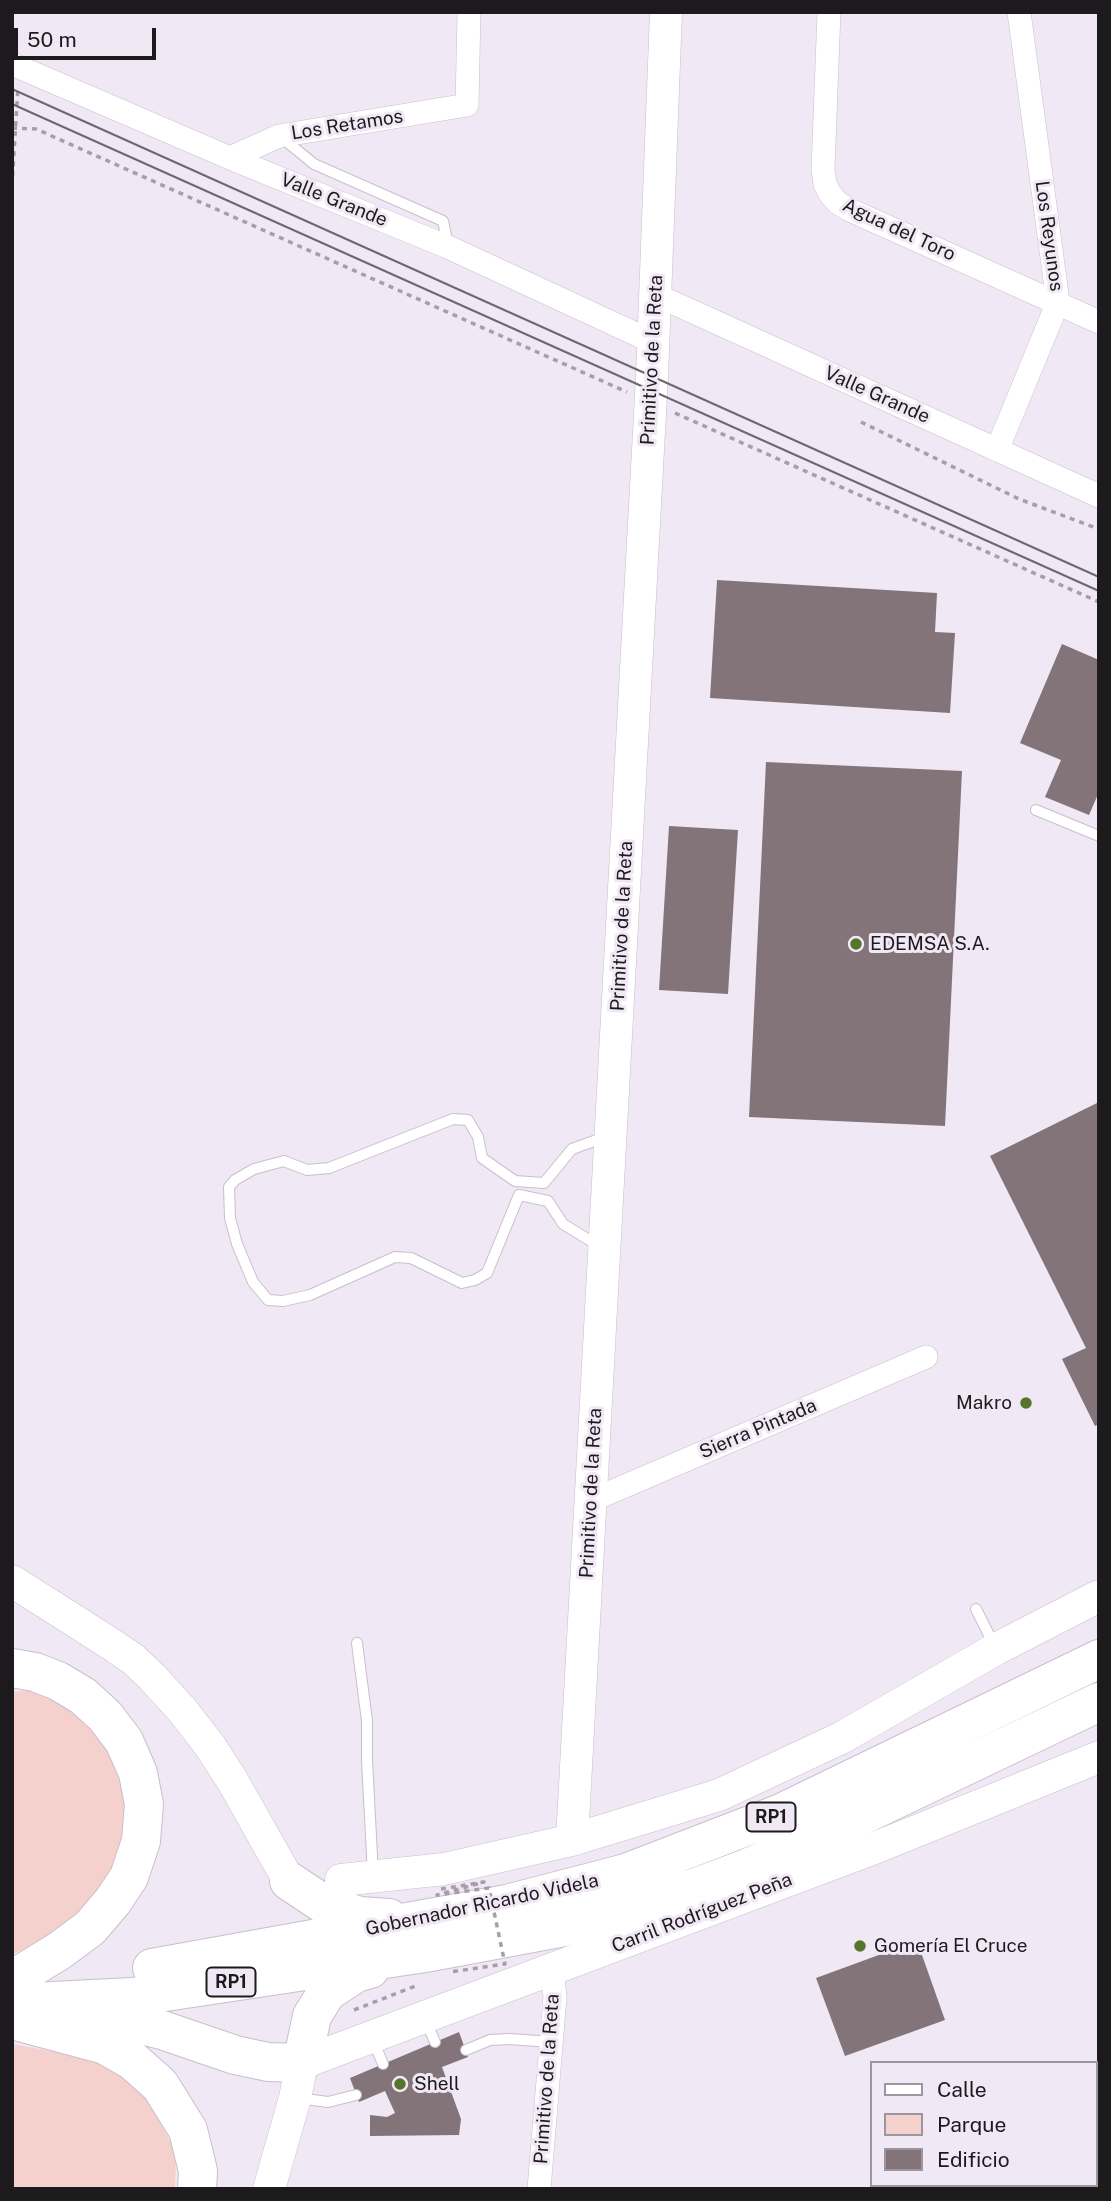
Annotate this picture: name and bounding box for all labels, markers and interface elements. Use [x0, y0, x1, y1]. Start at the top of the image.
scale bar [18, 14, 159, 58]
text: 50 m [27, 27, 77, 52]
street label: Los Retamos [289, 105, 405, 145]
street label: Valle Grande [277, 168, 391, 232]
street label: Los Reyunos [1030, 179, 1068, 293]
street label: Agua del Toro [839, 194, 959, 266]
street label: Primitivo de la Reta [636, 274, 668, 446]
street label: Valle Grande [821, 362, 933, 428]
street label: Primitivo de la Reta [606, 840, 638, 1012]
place label: EDEMSA S.A. [870, 933, 989, 955]
marker: EDEMSA S.A. [848, 936, 864, 952]
place label: Makro [956, 1392, 1012, 1414]
street label: Sierra Pintada [696, 1394, 820, 1464]
marker: Makro [1018, 1395, 1034, 1411]
street label: Primitivo de la Reta [575, 1407, 607, 1579]
road number: RP1 [746, 1802, 796, 1831]
street label: Carril Rodríguez Peña [609, 1868, 795, 1958]
street label: Gobernador Ricardo Videla [363, 1869, 601, 1941]
place label: Gomería El Cruce [874, 1935, 1028, 1957]
marker: Gomería El Cruce [852, 1938, 868, 1954]
road number: RP1 [206, 1968, 256, 1996]
street label: Primitivo de la Reta [530, 1993, 564, 2165]
legend [870, 2061, 1097, 2187]
place label: Shell [414, 2073, 460, 2095]
marker: Shell [392, 2076, 408, 2092]
text: Calle [937, 2077, 987, 2102]
text: Parque [937, 2112, 1006, 2137]
text: Edificio [937, 2147, 1010, 2172]

